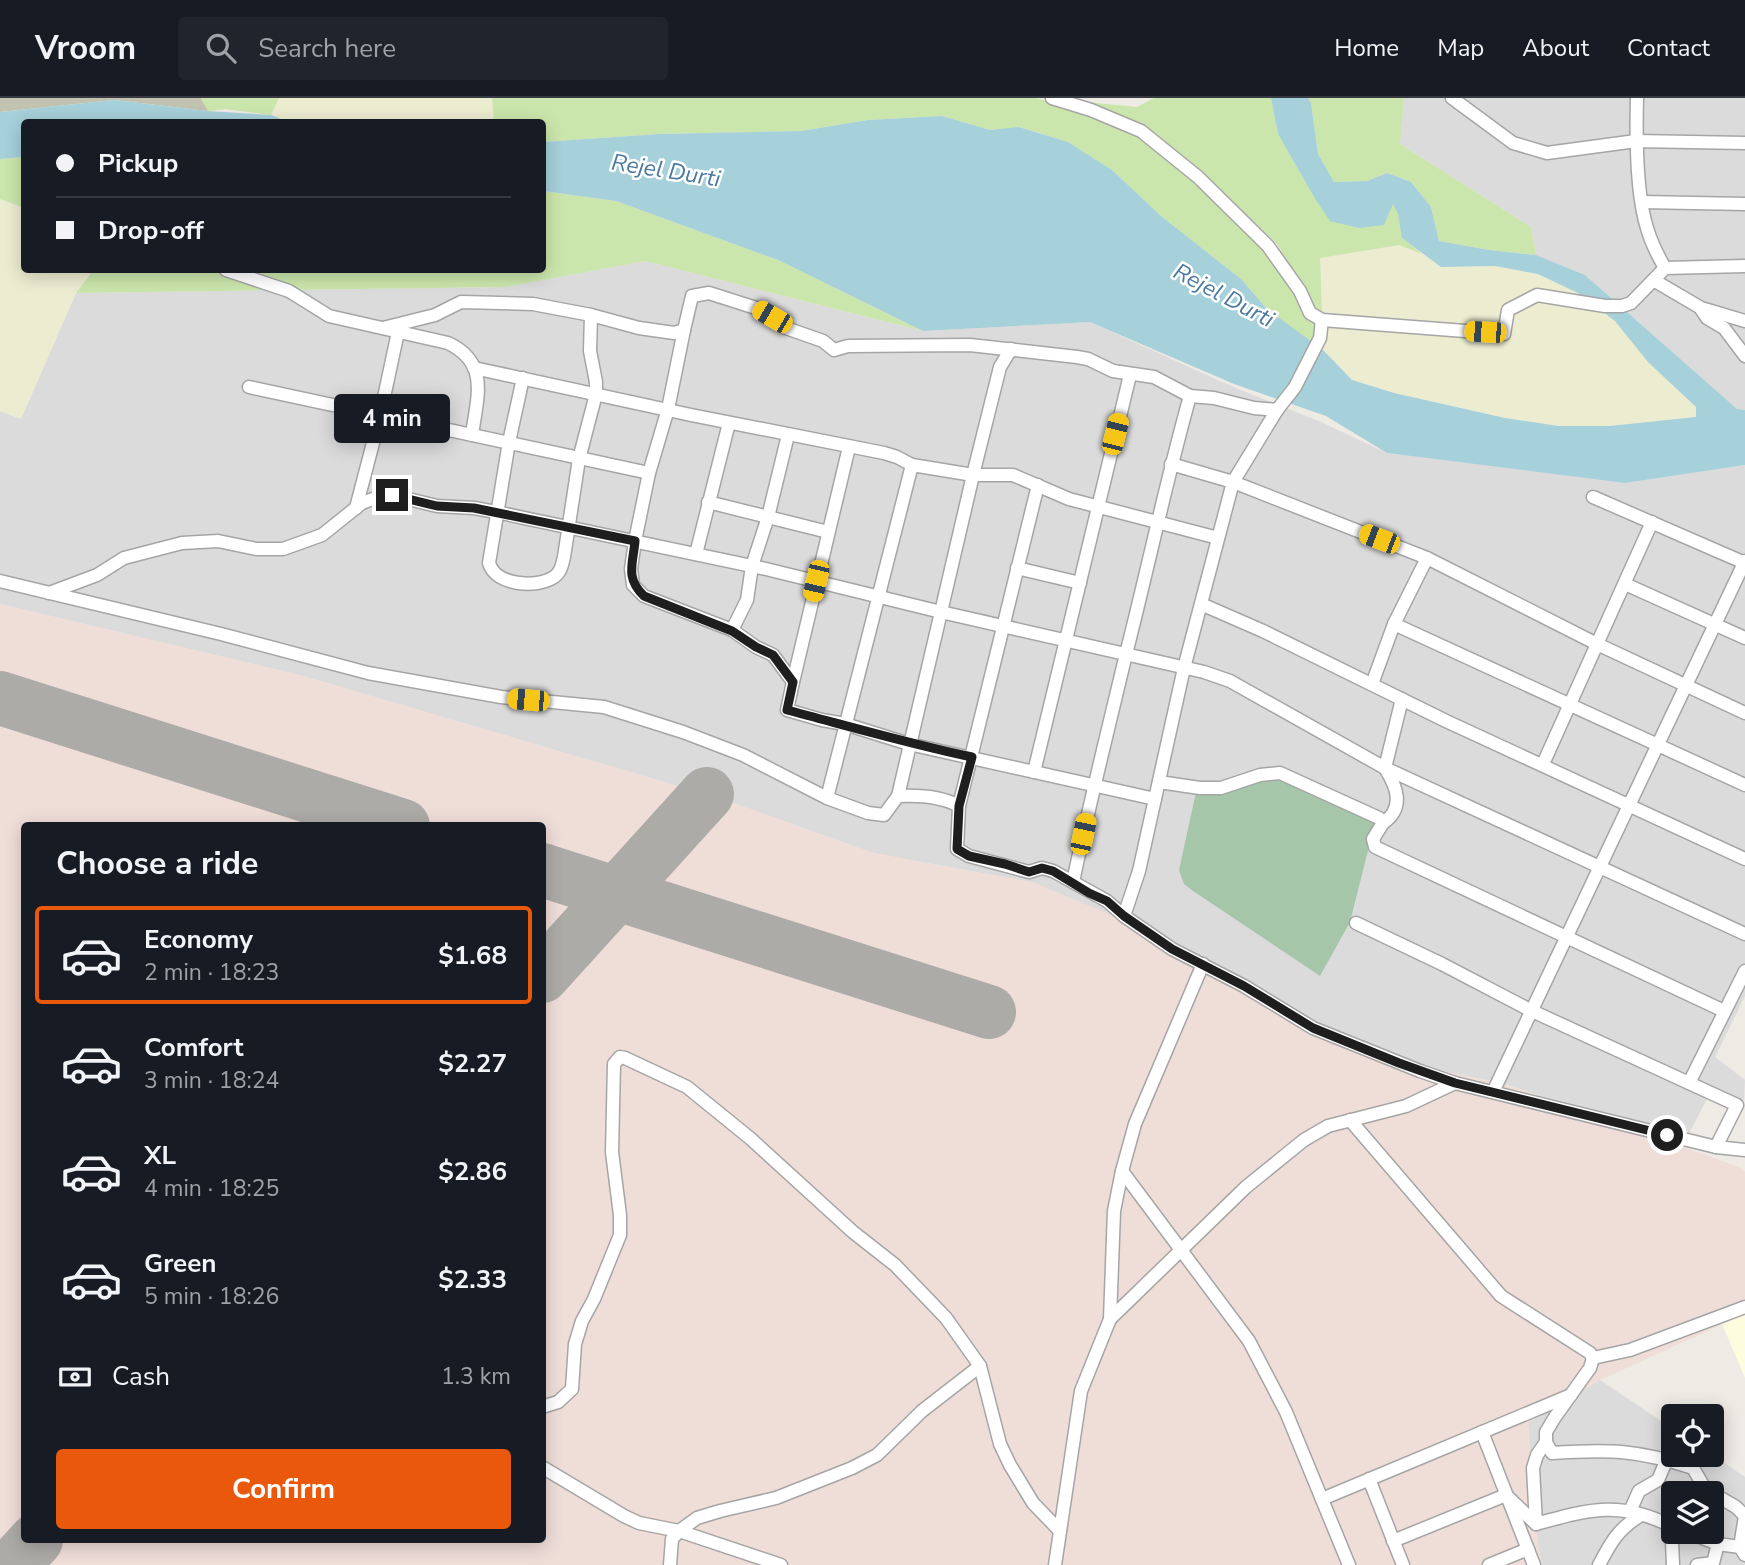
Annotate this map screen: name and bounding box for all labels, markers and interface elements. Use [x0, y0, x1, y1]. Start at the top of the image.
search box [178, 17, 668, 80]
text: Vroom [35, 26, 136, 71]
icon: search [202, 29, 240, 67]
text: Search here [258, 31, 396, 66]
text: Home [1334, 32, 1399, 64]
text: Map [1437, 32, 1484, 64]
text: About [1522, 32, 1589, 64]
text: Contact [1627, 32, 1710, 64]
text: Pickup [98, 146, 178, 181]
water label: Rejel Durti [609, 147, 723, 195]
text: Drop-off [98, 213, 204, 248]
water label: Rejel Durti [1168, 256, 1280, 335]
car [749, 297, 796, 337]
car [1464, 320, 1507, 344]
callout: 4 min [334, 394, 450, 442]
text: 4 min [362, 403, 422, 434]
car [1100, 411, 1131, 457]
route end [376, 479, 408, 511]
car [1356, 522, 1403, 556]
car [802, 558, 831, 604]
car [507, 688, 550, 712]
car [1069, 811, 1098, 857]
text: Choose a ride [56, 842, 258, 885]
text: Economy [144, 922, 253, 957]
icon: car [60, 924, 123, 987]
text: $1.68 [438, 938, 507, 973]
text: 2 min · 18:23 [144, 957, 279, 988]
text: Comfort [144, 1030, 244, 1065]
icon: car [60, 1032, 123, 1095]
text: $2.27 [438, 1046, 507, 1081]
text: 3 min · 18:24 [144, 1065, 279, 1096]
route start [1651, 1119, 1683, 1151]
text: XL [144, 1138, 176, 1173]
icon: car [60, 1140, 123, 1203]
text: $2.86 [438, 1154, 507, 1189]
text: 4 min · 18:25 [144, 1173, 279, 1204]
text: Green [144, 1246, 217, 1281]
icon: car [60, 1248, 123, 1311]
text: $2.33 [438, 1262, 507, 1297]
text: 5 min · 18:26 [144, 1281, 279, 1312]
icon: cash [56, 1358, 94, 1396]
text: Cash [112, 1359, 170, 1394]
text: 1.3 km [441, 1361, 511, 1392]
map controls [1661, 1404, 1724, 1544]
button: locate [1661, 1404, 1724, 1467]
button: Confirm [56, 1449, 511, 1529]
button: layers [1661, 1481, 1724, 1544]

